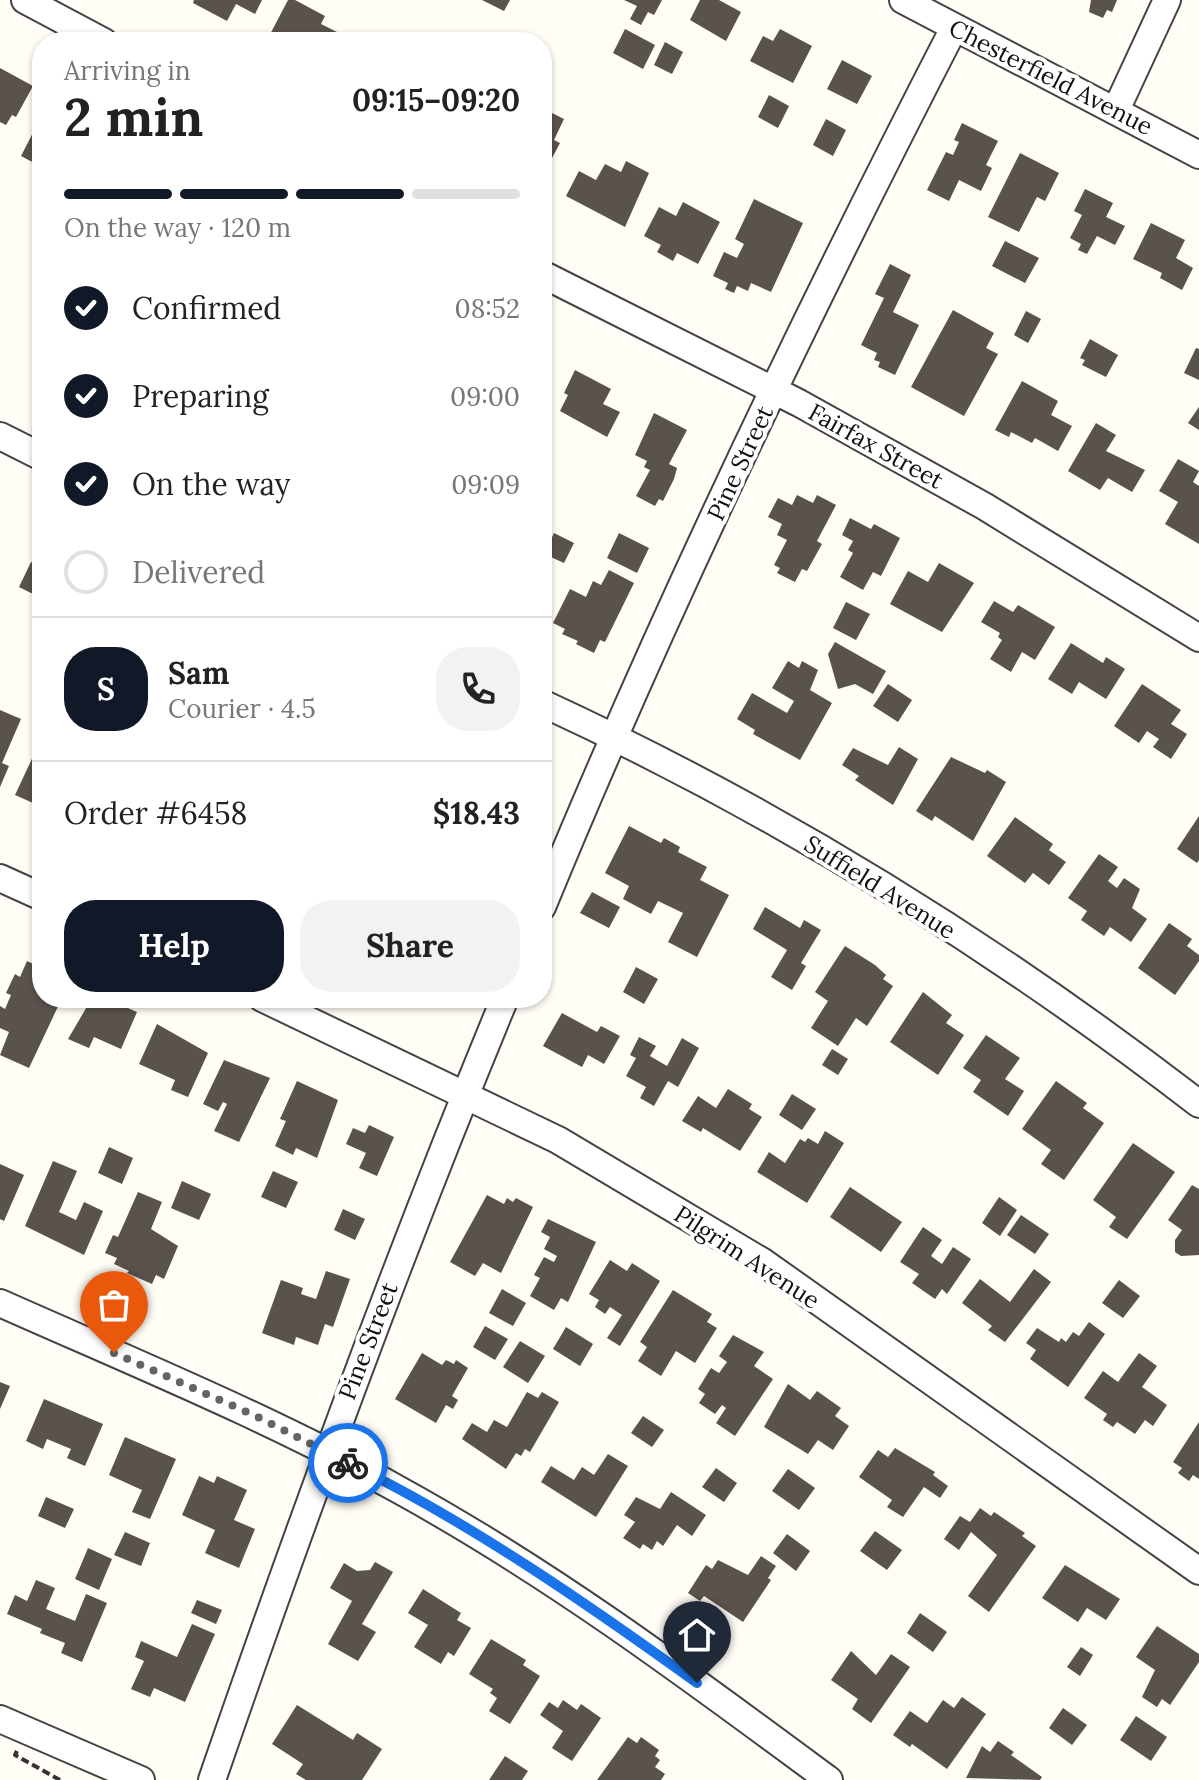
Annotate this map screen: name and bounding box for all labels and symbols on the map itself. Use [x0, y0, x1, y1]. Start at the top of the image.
street label: Chesterfield Avenue [944, 12, 1158, 142]
street label: Fairfax Street [803, 396, 949, 496]
street label: Pine Street [700, 400, 780, 525]
street label: Suffield Avenue [799, 828, 961, 946]
street label: Pilgrim Avenue [668, 1198, 826, 1316]
pin [80, 1271, 148, 1353]
street label: Pine Street [331, 1277, 405, 1404]
courier [308, 1423, 388, 1503]
pin [663, 1601, 731, 1683]

